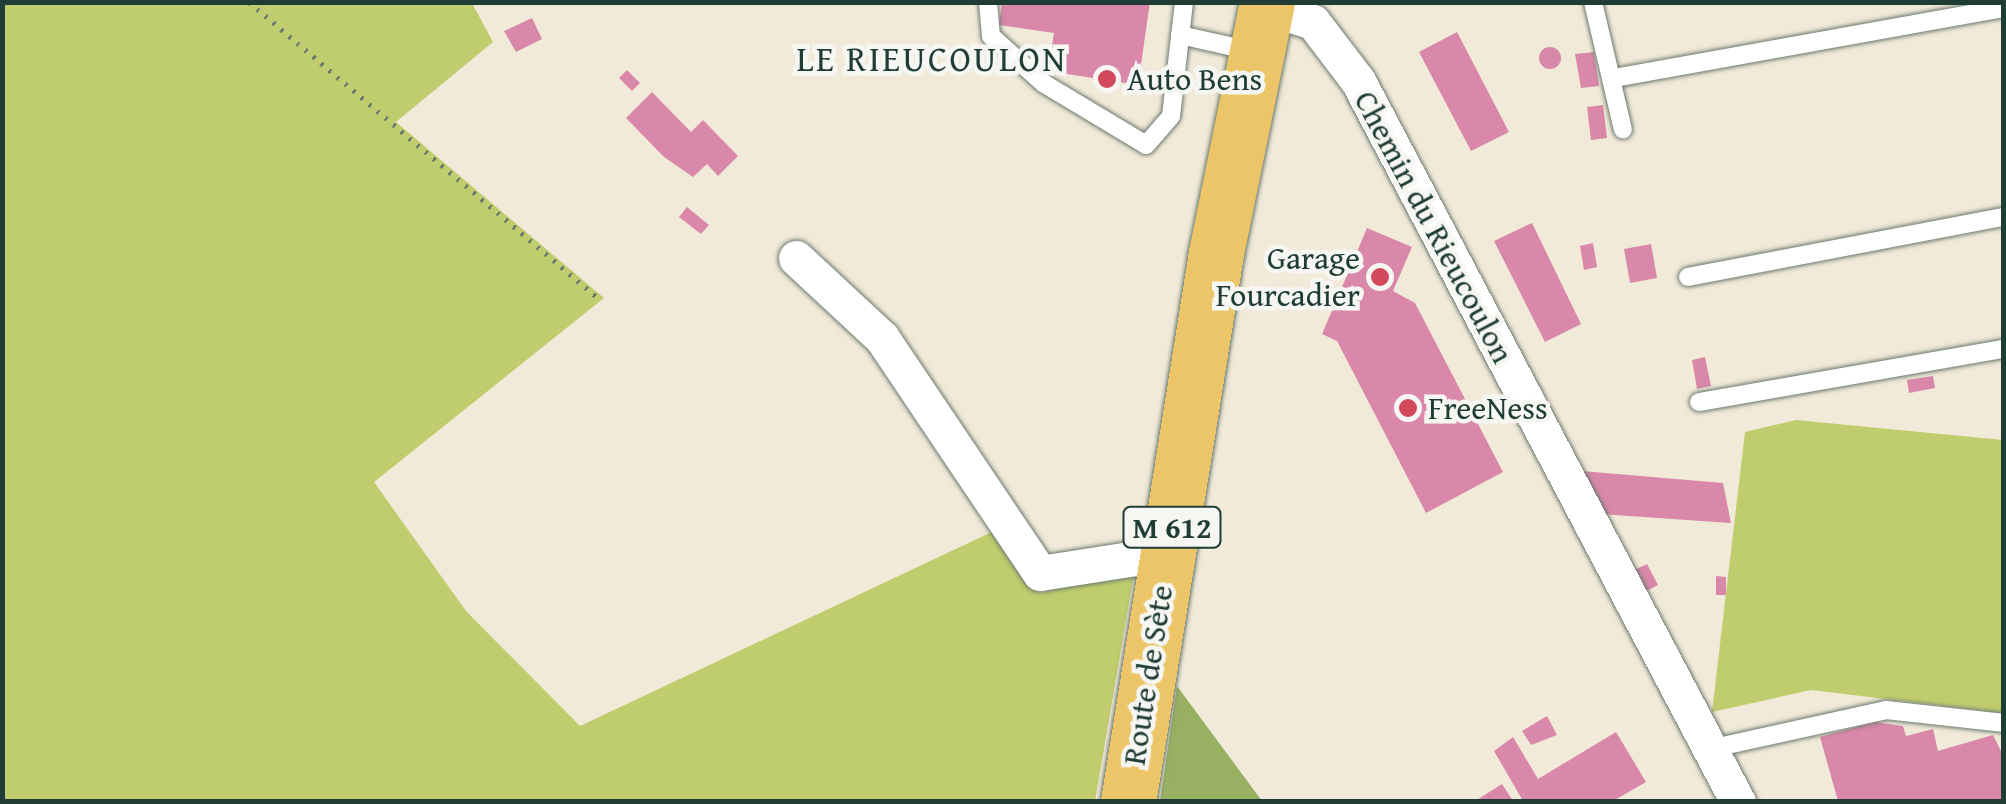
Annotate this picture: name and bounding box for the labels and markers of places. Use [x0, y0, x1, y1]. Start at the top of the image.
place label: Auto Bens [1127, 60, 1262, 98]
marker: Auto Bens [1096, 68, 1118, 90]
place label: Garage Fourcadier [1216, 240, 1360, 315]
marker: Garage Fourcadier [1369, 266, 1391, 288]
place label: FreeNess [1428, 389, 1548, 427]
marker: FreeNess [1397, 397, 1419, 419]

